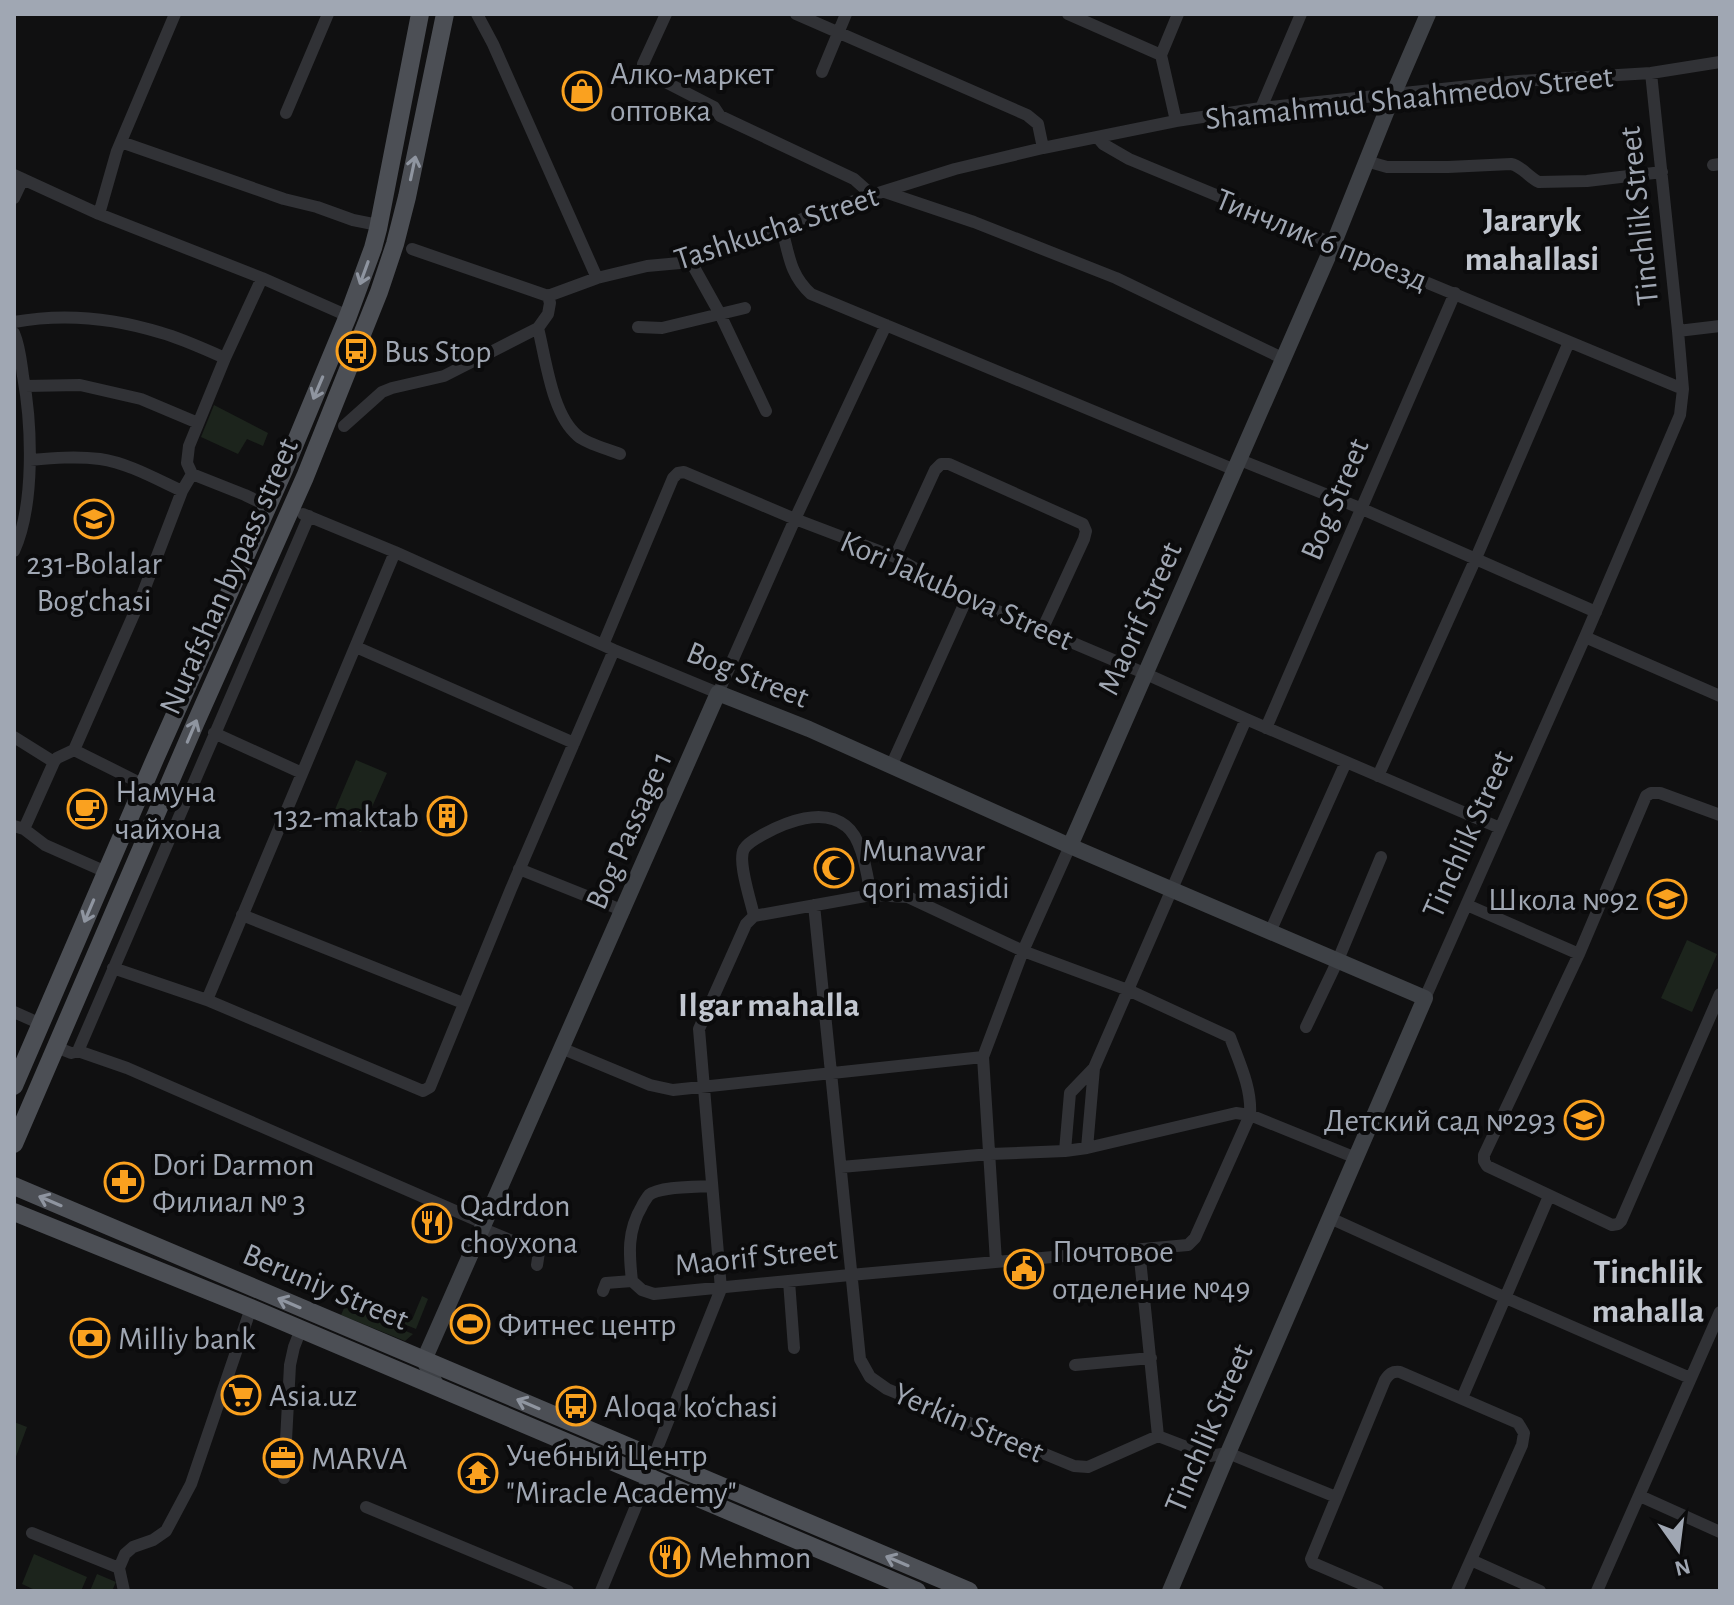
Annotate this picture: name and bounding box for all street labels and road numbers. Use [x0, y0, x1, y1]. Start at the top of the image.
street label: Shamahmud Shaahmedov Street [1204, 61, 1615, 135]
street label: Tinchlik Street [1614, 125, 1664, 307]
street label: Tashkucha Street [671, 180, 882, 276]
street label: Тинчлик 6 проезд [1211, 183, 1432, 297]
street label: Nurafshan bypass street [154, 434, 304, 719]
street label: Bog Street [1295, 434, 1375, 565]
street label: Kori Jakubova Street [836, 525, 1078, 656]
street label: Maorif Street [1092, 537, 1188, 700]
street label: Bog Street [682, 636, 813, 714]
street label: Tinchlik Street [1417, 746, 1519, 923]
street label: Bog Passage 1 [580, 747, 678, 914]
street label: Maorif Street [673, 1233, 839, 1281]
street label: Beruniy Street [238, 1238, 413, 1336]
street label: Tinchlik Street [1159, 1339, 1259, 1517]
street label: Yerkin Street [889, 1377, 1048, 1469]

